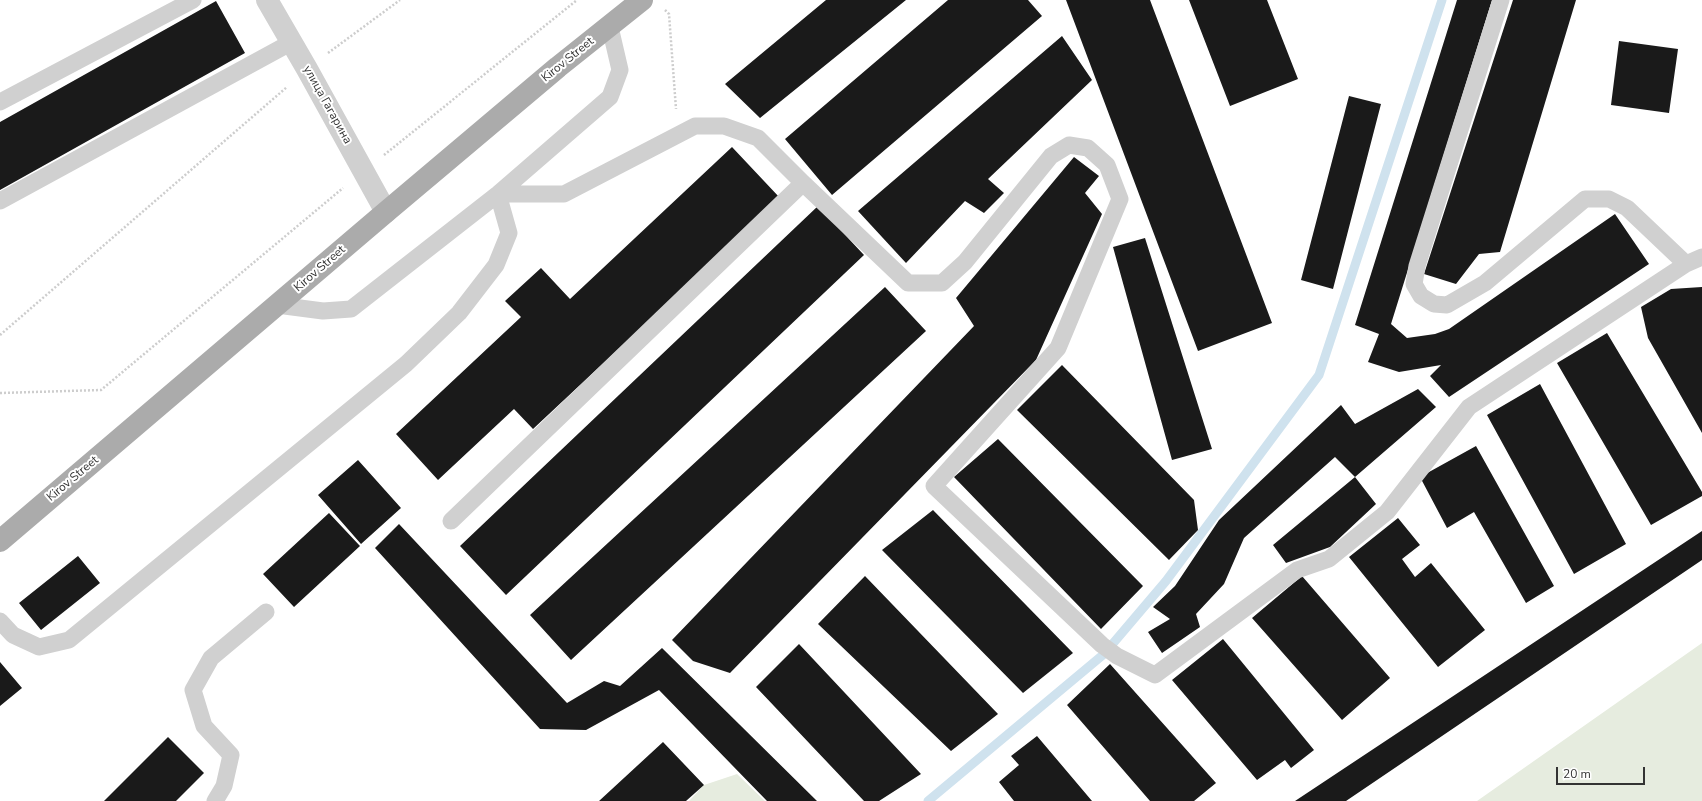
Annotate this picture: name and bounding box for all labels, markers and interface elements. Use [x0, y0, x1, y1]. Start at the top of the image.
street label: Kirov Street [539, 35, 597, 85]
street label: улица Гагарина [300, 63, 354, 147]
street label: Kirov Street [291, 243, 349, 295]
street label: Kirov Street [44, 453, 102, 505]
scale bar [1558, 759, 1647, 785]
text: 20 m [1563, 766, 1591, 782]

